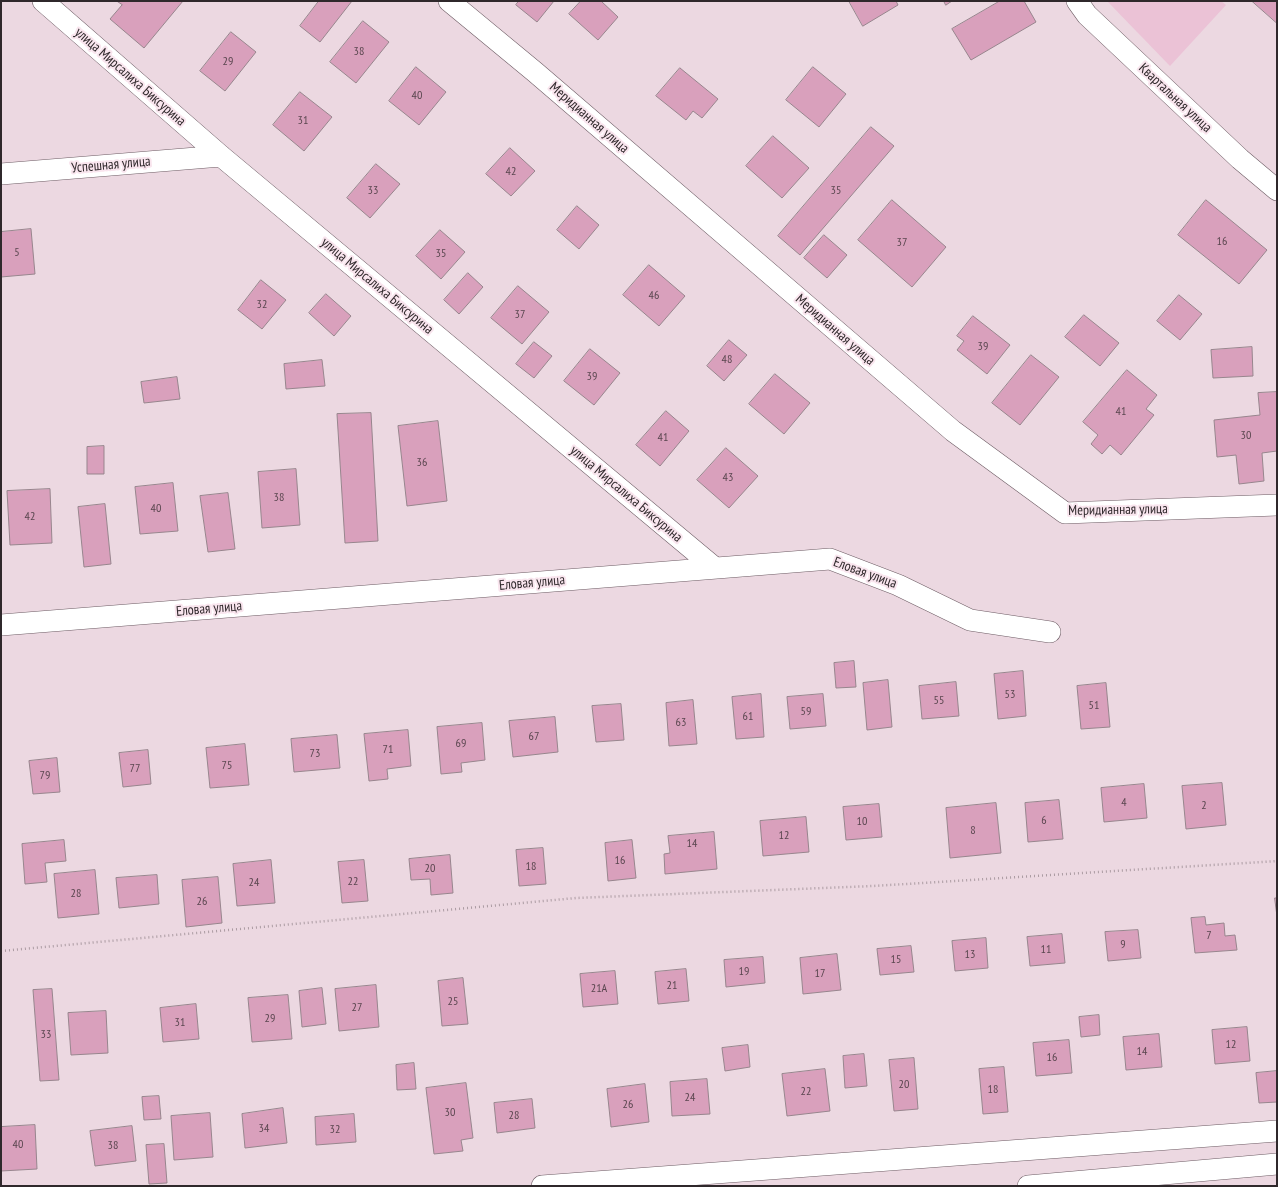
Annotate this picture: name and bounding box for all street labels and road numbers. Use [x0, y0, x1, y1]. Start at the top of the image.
street label: улица Мирсалиха Биксурина [71, 24, 189, 130]
street label: Квартальная улица [1135, 60, 1215, 136]
street label: Меридианная улица [546, 79, 632, 157]
street label: Успешная улица [71, 153, 151, 177]
street label: улица Мирсалиха Биксурина [317, 234, 437, 338]
street label: Меридианная улица [792, 291, 878, 369]
street label: улица Мирсалиха Биксурина [566, 442, 686, 546]
street label: Меридианная улица [1068, 501, 1168, 519]
street label: Еловая улица [831, 554, 899, 592]
street label: Еловая улица [498, 572, 566, 594]
street label: Еловая улица [175, 598, 243, 620]

